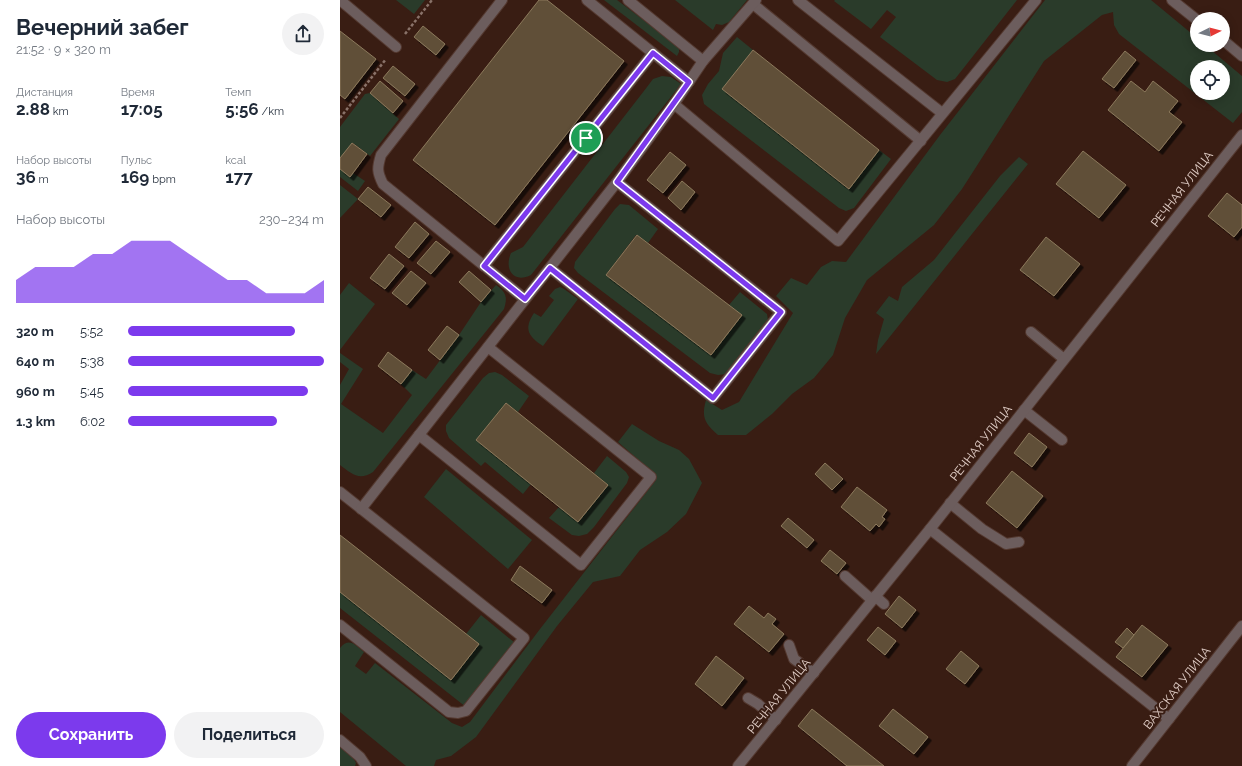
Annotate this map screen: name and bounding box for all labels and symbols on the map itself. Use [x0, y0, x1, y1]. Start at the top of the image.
north arrow [1190, 12, 1230, 52]
pin [569, 121, 603, 155]
street label: РЕЧНАЯ УЛИЦА [1148, 148, 1216, 230]
street label: РЕЧНАЯ УЛИЦА [947, 402, 1015, 484]
street label: ВАХСКАЯ УЛИЦА [1141, 644, 1213, 732]
street label: РЕЧНАЯ УЛИЦА [745, 656, 813, 736]

